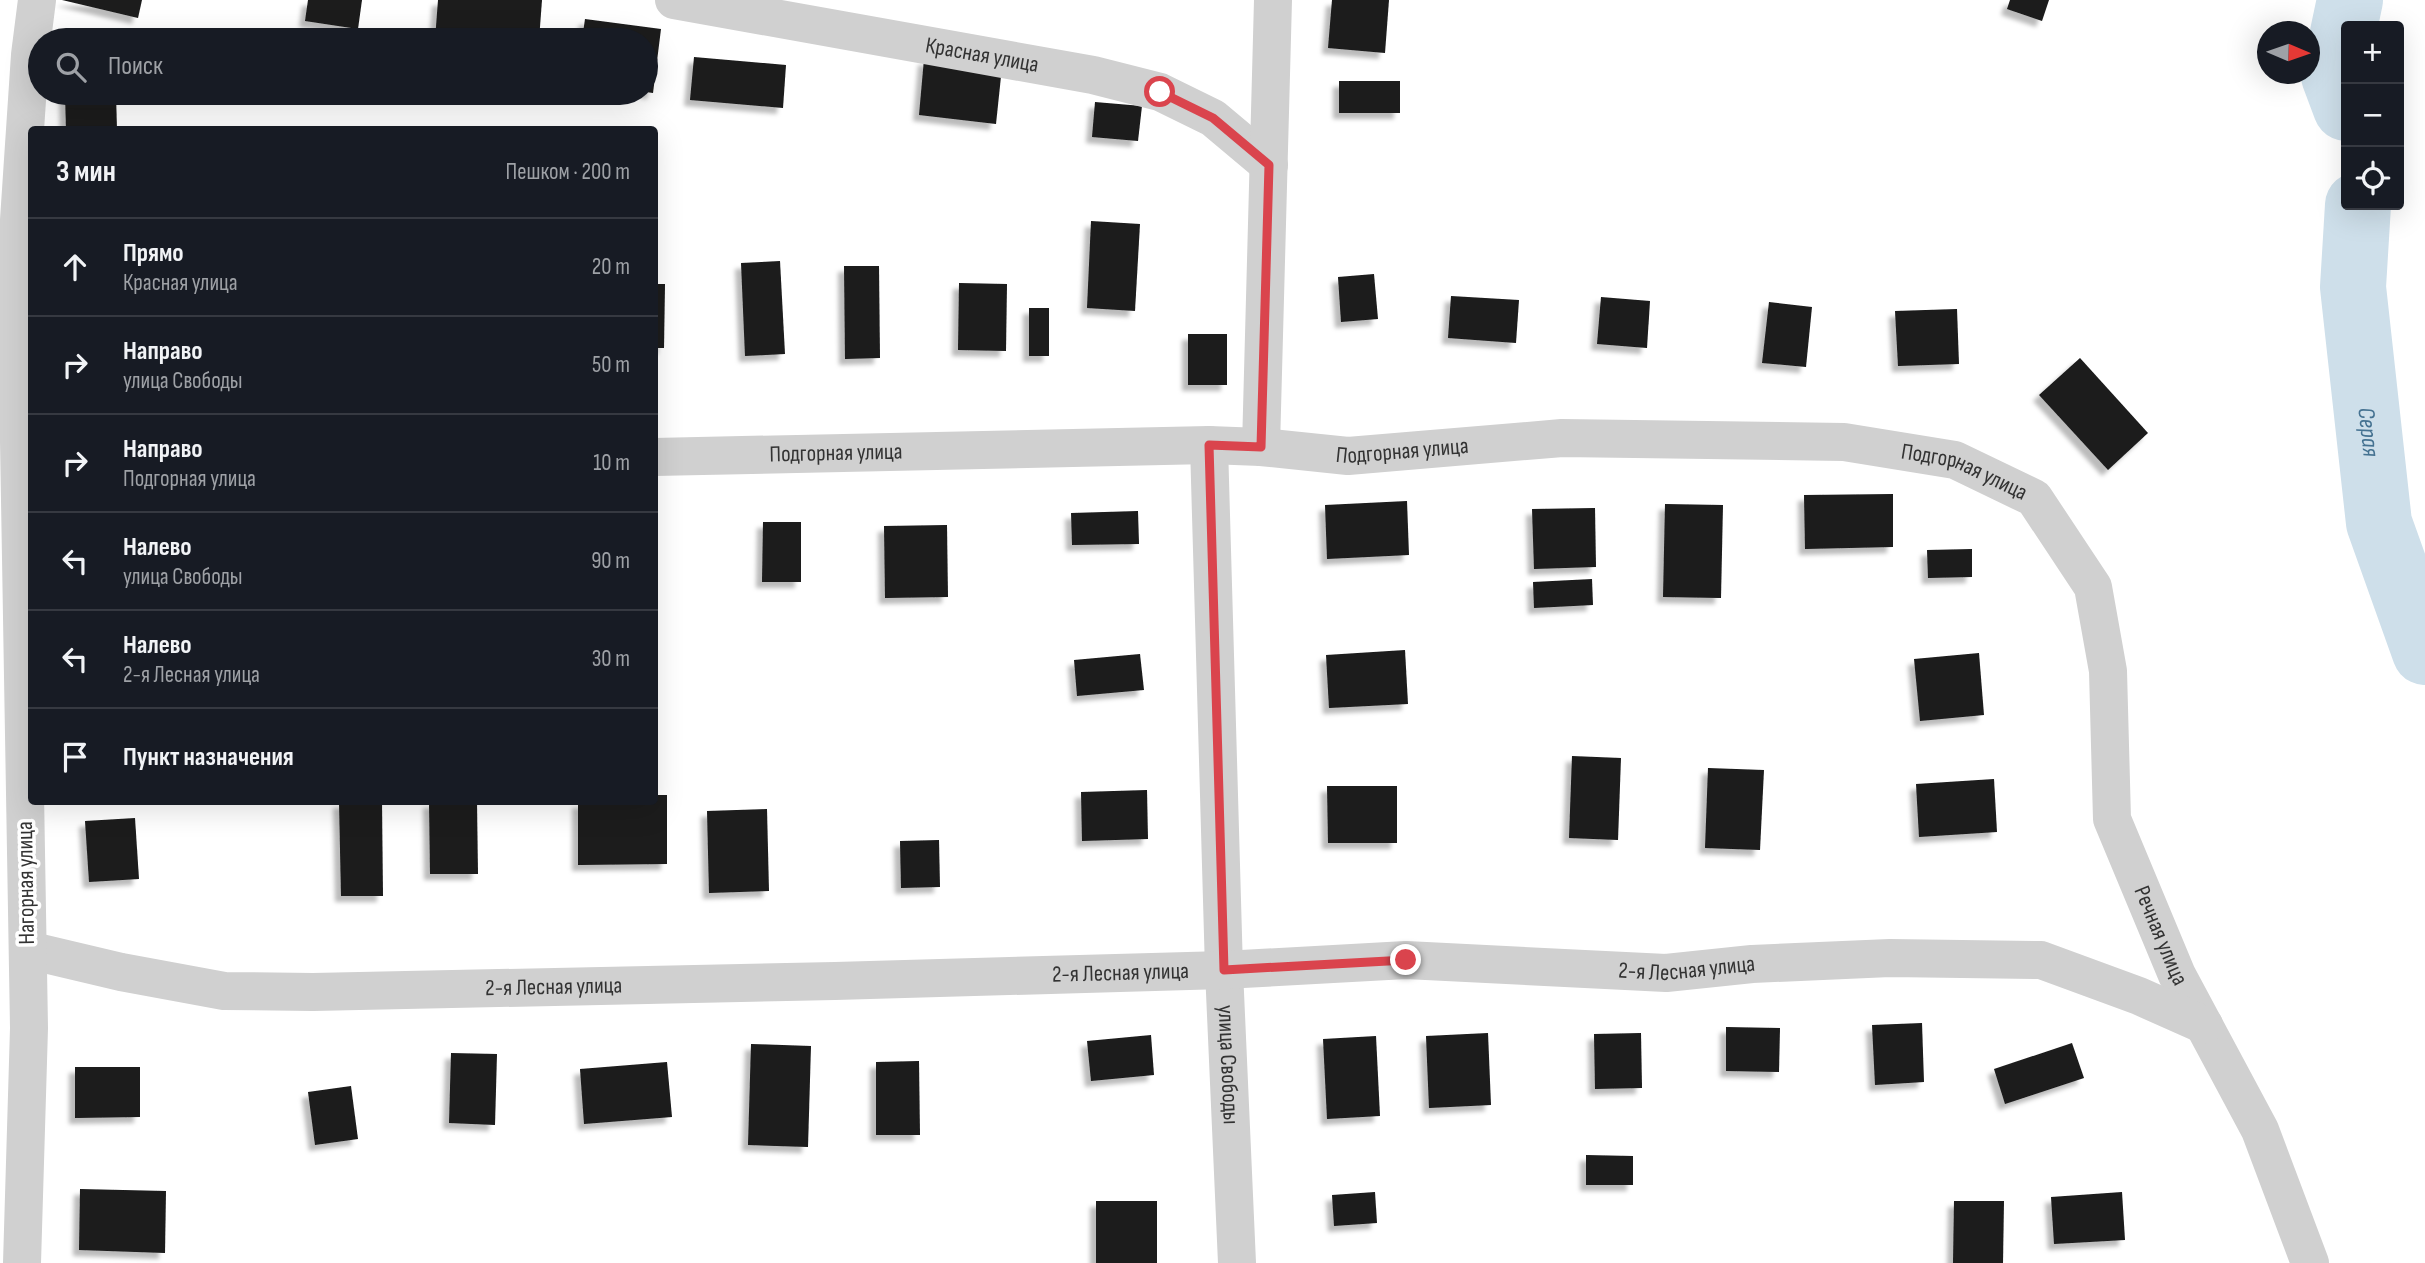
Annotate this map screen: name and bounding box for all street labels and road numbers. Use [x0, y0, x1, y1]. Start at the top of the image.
street label: Красная улица [923, 31, 1041, 79]
street label: Подгорная улица [1334, 432, 1470, 470]
street label: Подгорная улица [1899, 437, 2032, 507]
street label: Подгорная улица [769, 438, 903, 469]
street label: Нагорная улица [11, 821, 41, 945]
street label: Речная улица [2127, 882, 2194, 990]
street label: 2-я Лесная улица [1618, 950, 1756, 987]
street label: 2-я Лесная улица [1052, 957, 1189, 989]
street label: 2-я Лесная улица [485, 971, 622, 1002]
street label: улица Свободы [1212, 1004, 1245, 1125]

